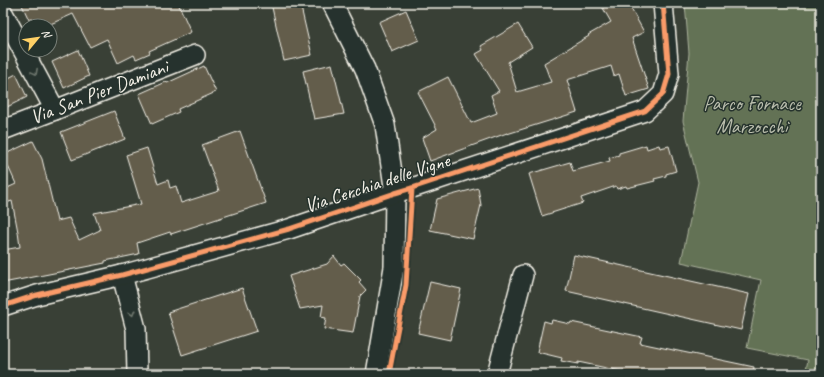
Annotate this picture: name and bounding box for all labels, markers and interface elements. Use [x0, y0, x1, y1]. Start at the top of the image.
north arrow [18, 18, 58, 58]
text: N [39, 27, 56, 41]
street label: Via San Pier Damiani [27, 53, 173, 130]
one-way arrow [30, 68, 37, 76]
park label: Parco Fornace Marzocchi [703, 91, 802, 139]
street label: Via Cerchia delle Vigne [301, 147, 454, 218]
one-way arrow [127, 309, 136, 316]

